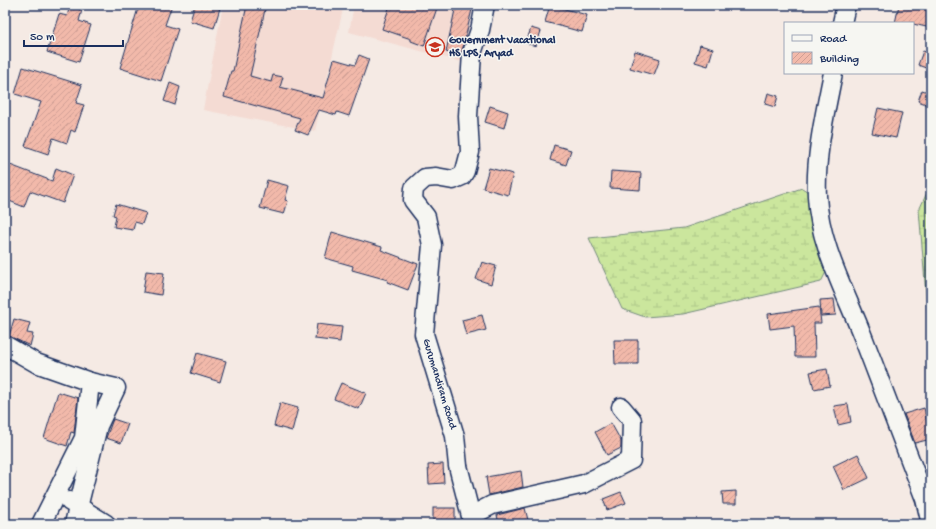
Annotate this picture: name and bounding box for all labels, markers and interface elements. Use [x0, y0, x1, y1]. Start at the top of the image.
scale bar [24, 22, 123, 48]
legend [784, 22, 914, 74]
text: 50 m [30, 31, 55, 45]
text: Road [820, 33, 847, 47]
place label: Government Vacational HS LPS, Aryad [449, 34, 556, 60]
school or university icon: Government Vacational HS LPS, Aryad [424, 36, 446, 58]
text: Building [819, 53, 859, 67]
street label: Gurumandiram Road [420, 338, 459, 432]

